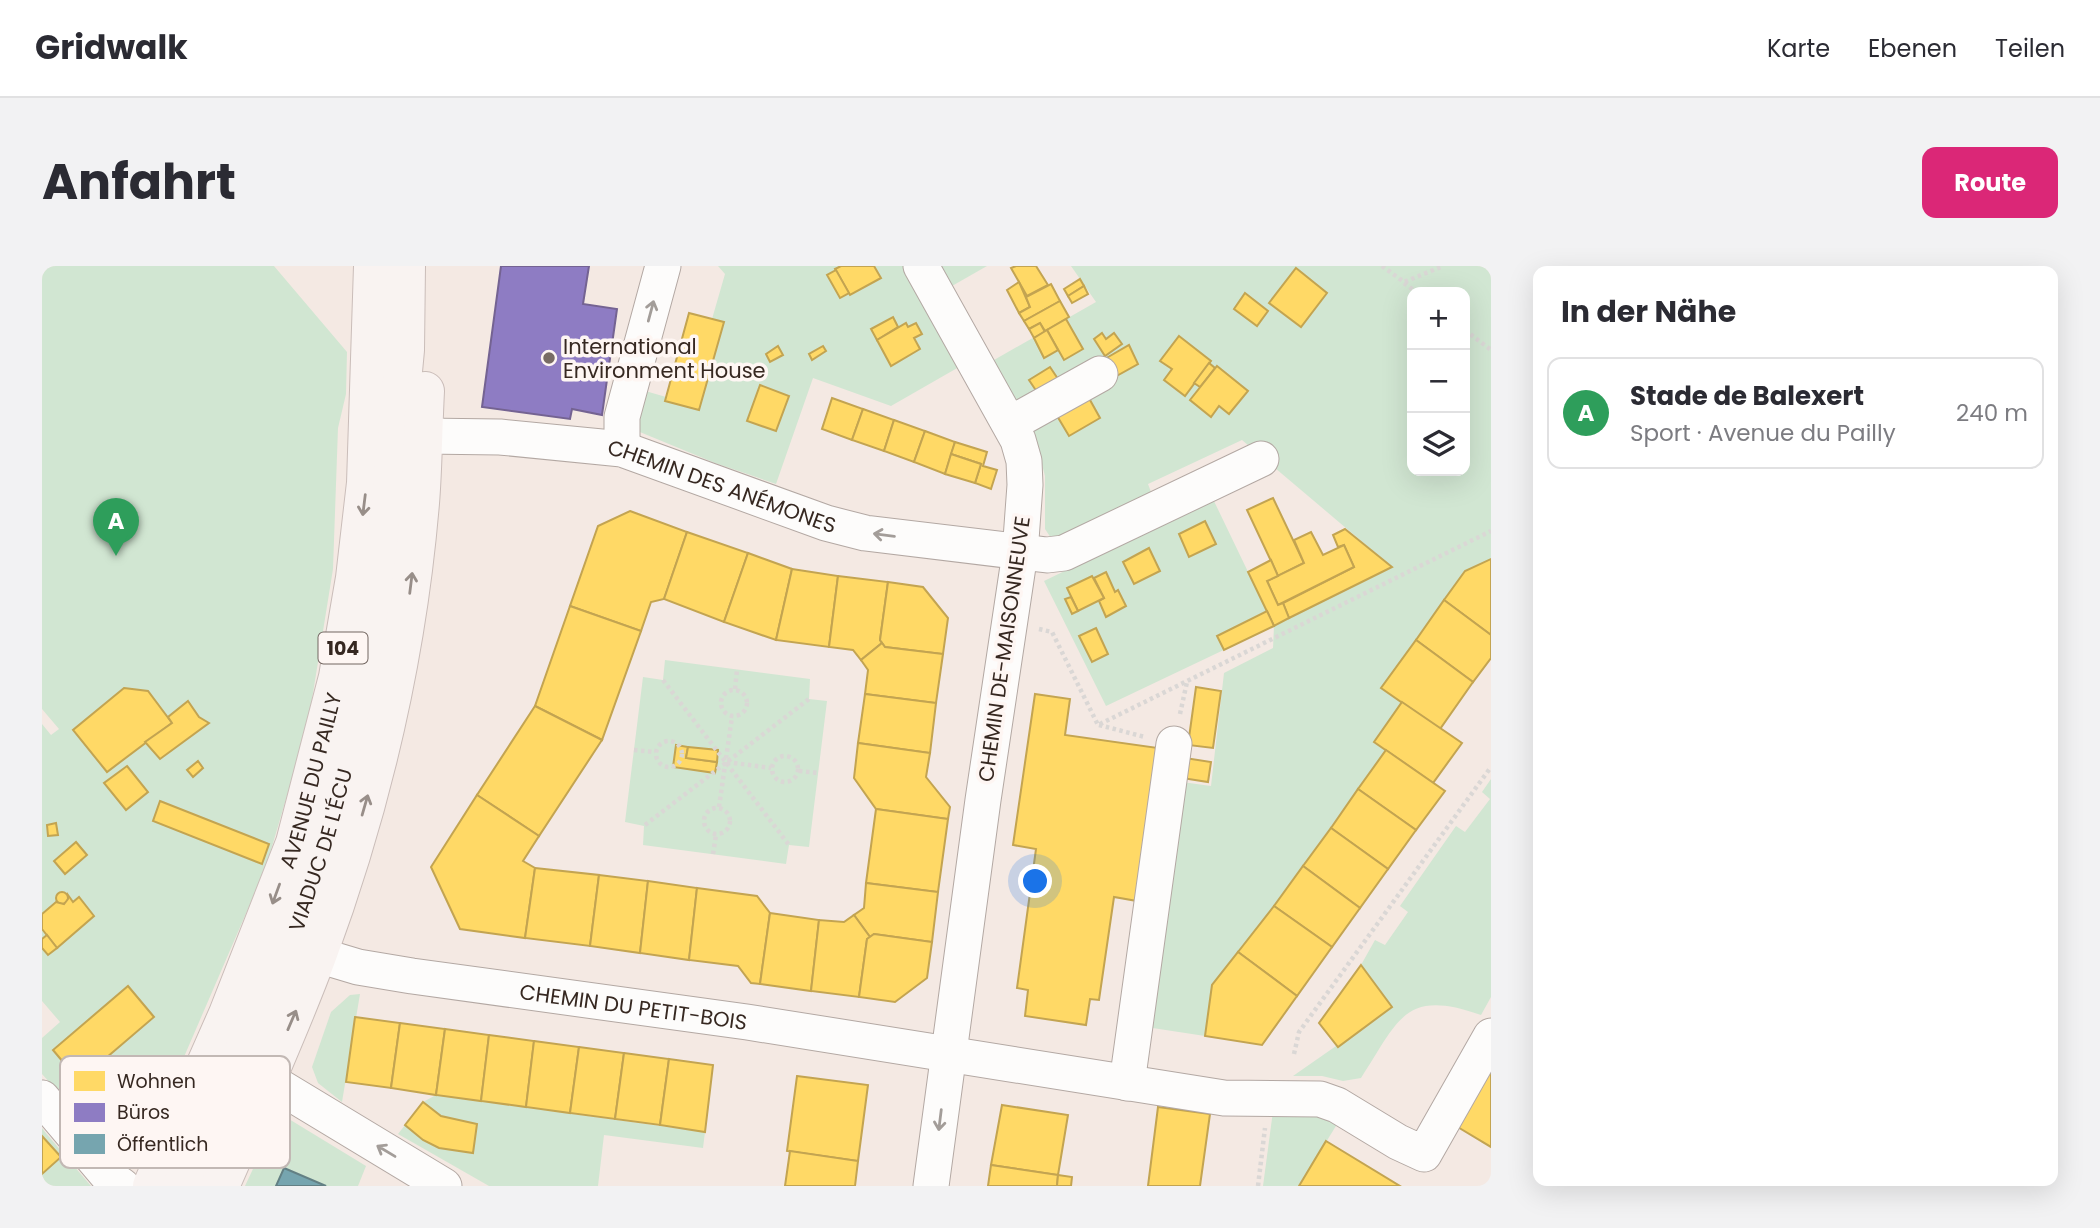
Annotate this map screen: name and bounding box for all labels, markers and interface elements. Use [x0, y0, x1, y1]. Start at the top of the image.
text: Gridwalk [35, 24, 188, 71]
text: Karte [1767, 32, 1830, 65]
text: Ebenen [1868, 32, 1957, 65]
text: Teilen [1995, 32, 2065, 65]
button: Route [1922, 147, 2058, 218]
text: Anfahrt [42, 148, 236, 216]
map controls [1407, 287, 1470, 476]
button: + [1407, 287, 1470, 350]
text: In der Nähe [1561, 290, 1736, 333]
one-way arrow [645, 300, 658, 323]
place label: International Environment House [563, 332, 766, 385]
marker: International Environment House [541, 350, 557, 366]
button: − [1407, 350, 1470, 413]
text: Stade de Balexert [1630, 378, 1864, 414]
text: A [1578, 397, 1594, 429]
text: 240 m [1956, 397, 2028, 429]
button: layers [1407, 413, 1470, 476]
text: Sport · Avenue du Pailly [1630, 417, 1896, 449]
street label: CHEMIN DES ANÉMONES [607, 433, 839, 539]
one-way arrow [357, 494, 370, 516]
pin: A [93, 498, 139, 556]
street label: CHEMIN DE-MAISONNEUVE [971, 514, 1037, 784]
one-way arrow [873, 528, 896, 541]
one-way arrow [404, 572, 417, 595]
road number: 104 [318, 632, 368, 664]
street label: AVENUE DU PAILLY [272, 689, 348, 873]
street label: VIADUC DE L'ÉCU [281, 765, 359, 935]
one-way arrow [360, 795, 373, 817]
your location [1018, 864, 1052, 898]
one-way arrow [269, 882, 281, 904]
street label: CHEMIN DU PETIT-BOIS [518, 976, 749, 1036]
one-way arrow [286, 1010, 299, 1032]
legend [60, 1056, 290, 1168]
text: Wohnen [117, 1068, 196, 1095]
text: Büros [117, 1099, 170, 1126]
one-way arrow [933, 1109, 946, 1131]
text: Öffentlich [117, 1131, 208, 1158]
one-way arrow [377, 1143, 396, 1158]

